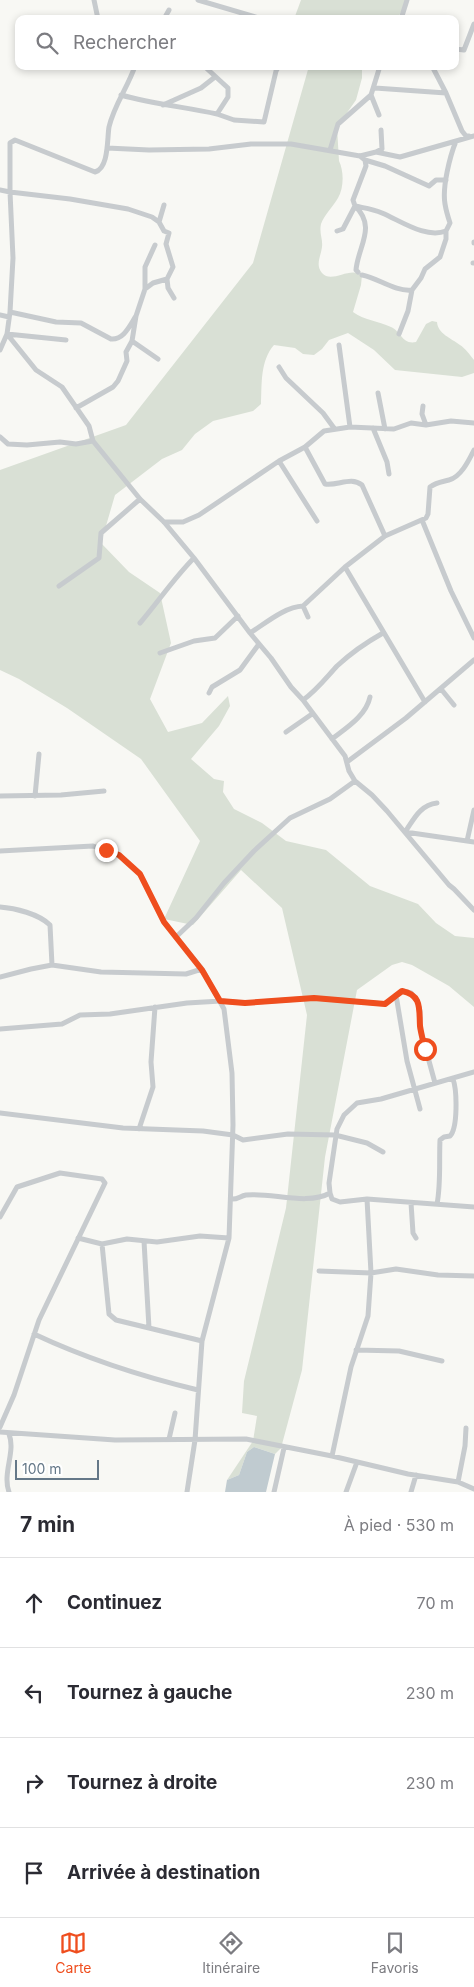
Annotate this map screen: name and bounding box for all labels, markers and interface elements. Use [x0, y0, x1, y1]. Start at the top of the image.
search box [15, 15, 459, 70]
icon: search [33, 29, 61, 57]
text: Rechercher [73, 31, 176, 54]
route end [95, 839, 118, 862]
route start [414, 1038, 437, 1061]
scale bar [15, 1457, 99, 1480]
text: 100 m [22, 1460, 62, 1477]
text: 7 min [20, 1512, 75, 1537]
text: À pied · 530 m [344, 1515, 454, 1535]
icon: ahead [20, 1589, 48, 1617]
text: Continuez [67, 1591, 162, 1614]
text: 70 m [417, 1593, 454, 1613]
icon: left [20, 1679, 48, 1707]
text: Tournez à gauche [67, 1681, 232, 1704]
text: 230 m [406, 1683, 454, 1703]
icon: right [20, 1769, 48, 1797]
text: Tournez à droite [67, 1771, 217, 1794]
text: 230 m [406, 1773, 454, 1793]
icon: arrive [20, 1859, 48, 1887]
text: Arrivée à destination [67, 1861, 260, 1884]
tab: Carte [55, 1929, 92, 1976]
tab: Itinéraire [202, 1929, 260, 1976]
tab: Favoris [371, 1929, 419, 1976]

